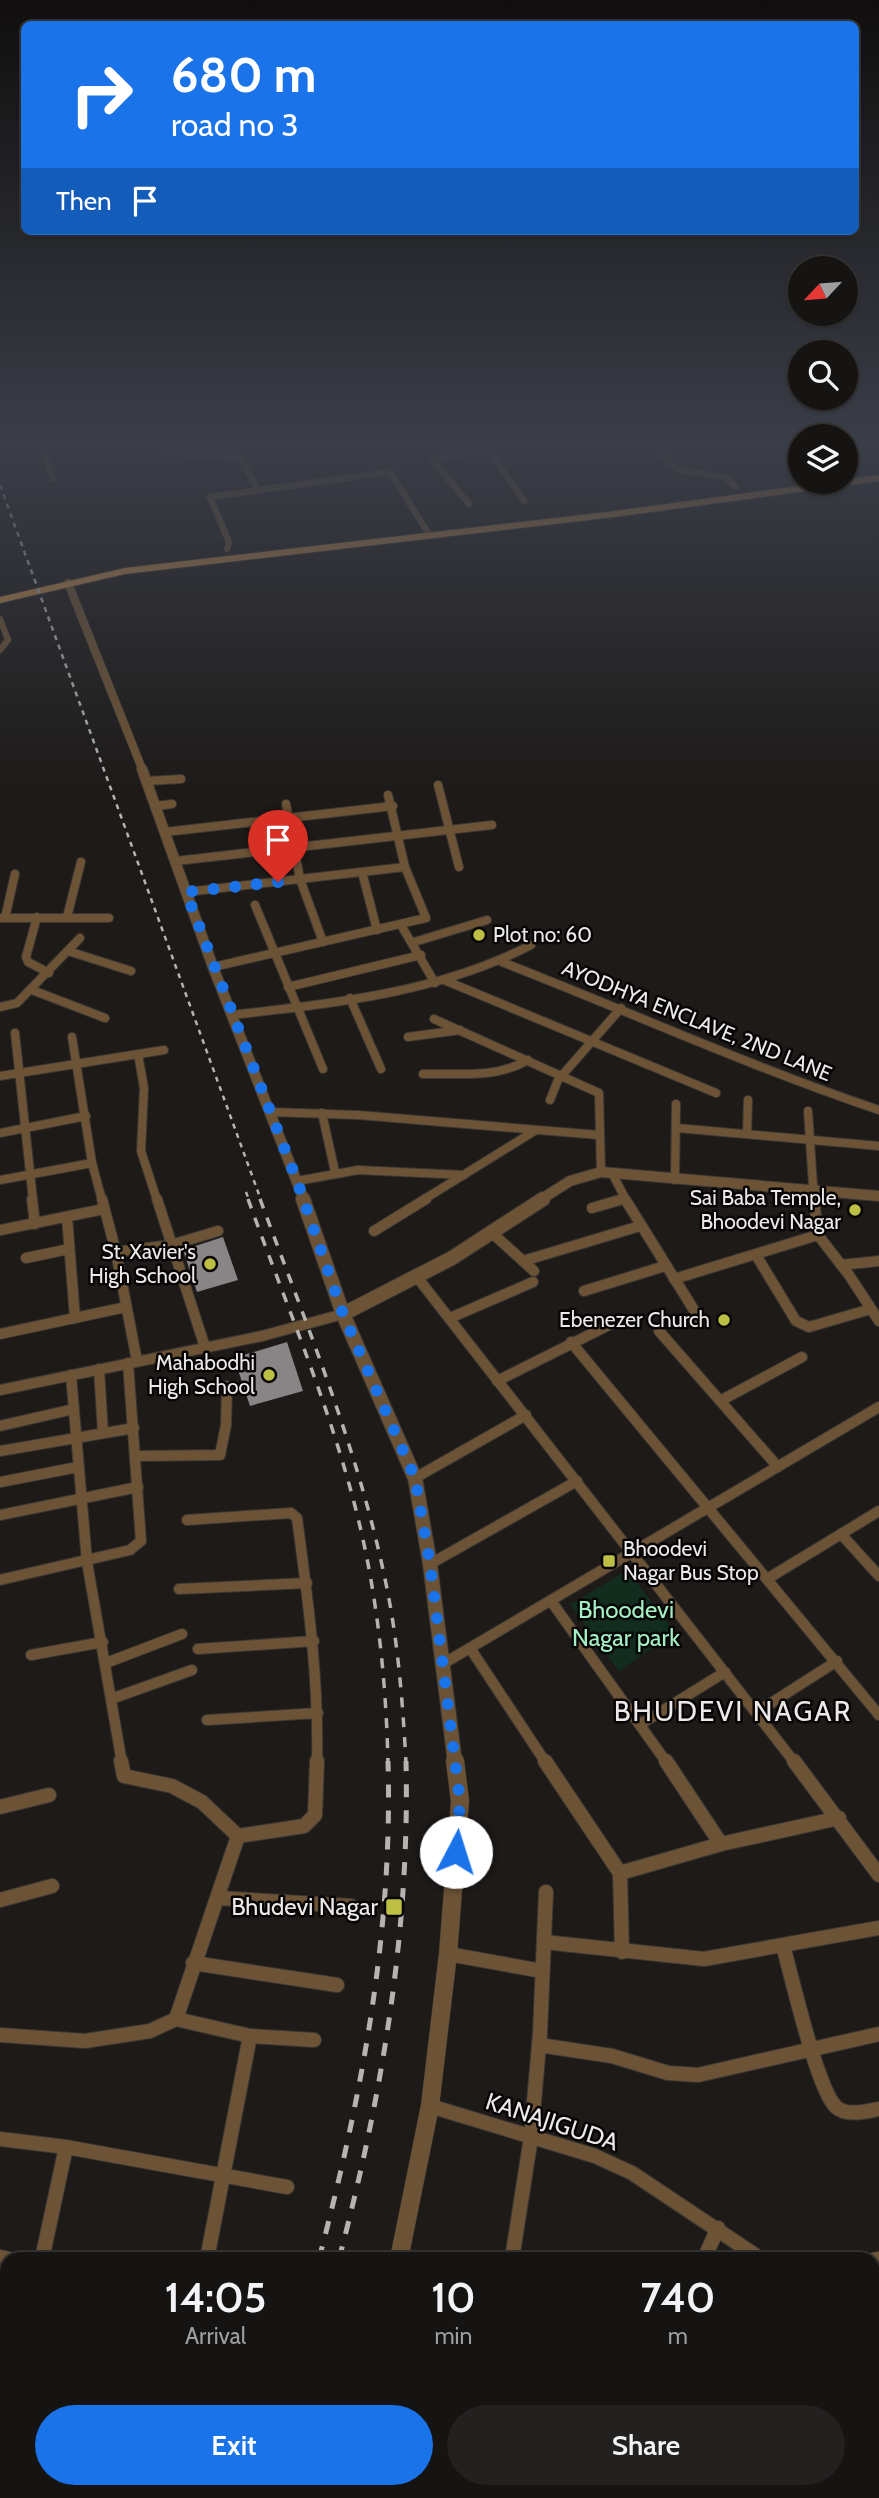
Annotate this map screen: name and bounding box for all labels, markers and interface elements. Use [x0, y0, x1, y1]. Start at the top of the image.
text: 680 m [171, 45, 316, 104]
icon: right [56, 49, 147, 140]
text: road no 3 [171, 105, 299, 144]
icon: arrive [126, 182, 164, 220]
text: Then [56, 185, 112, 217]
north arrow [788, 256, 858, 326]
map controls [788, 256, 858, 494]
button: search [788, 340, 858, 410]
button: layers [788, 424, 858, 494]
pin [248, 810, 308, 882]
icon: arrive [259, 821, 297, 859]
place label: Plot no: 60 [493, 922, 592, 947]
marker: Plot no: 60 [471, 927, 487, 943]
street label: AYODHYA ENCLAVE, 2ND LANE [559, 955, 836, 1086]
place label: Sai Baba Temple, Bhoodevi Nagar [690, 1185, 841, 1234]
marker: Sai Baba Temple, Bhoodevi Nagar [847, 1202, 863, 1218]
place label: St. Xavier's High School [89, 1239, 196, 1288]
marker: St. Xavier's High School [202, 1256, 218, 1272]
place label: Ebenezer Church [559, 1307, 710, 1332]
marker: Ebenezer Church [716, 1312, 732, 1328]
place label: Mahabodhi High School [148, 1350, 255, 1399]
marker: Mahabodhi High School [261, 1367, 277, 1383]
place label: Bhoodevi Nagar Bus Stop [623, 1536, 759, 1585]
marker: Bhoodevi Nagar Bus Stop [601, 1553, 617, 1569]
park label: Bhoodevi Nagar park [572, 1595, 680, 1652]
district label: BHUDEVI NAGAR [614, 1694, 852, 1728]
position arrow [419, 1815, 493, 1889]
place label: Bhudevi Nagar [231, 1892, 378, 1921]
marker: Bhudevi Nagar [384, 1897, 404, 1917]
street label: KANAJIGUDA [482, 2086, 622, 2157]
text: 14:05 [165, 2271, 266, 2323]
text: 10 [431, 2271, 476, 2323]
text: 740 [640, 2271, 715, 2323]
text: Arrival [185, 2322, 246, 2350]
text: min [434, 2322, 472, 2350]
text: m [668, 2322, 688, 2350]
button: Exit [35, 2405, 433, 2485]
button: Share [447, 2405, 845, 2485]

